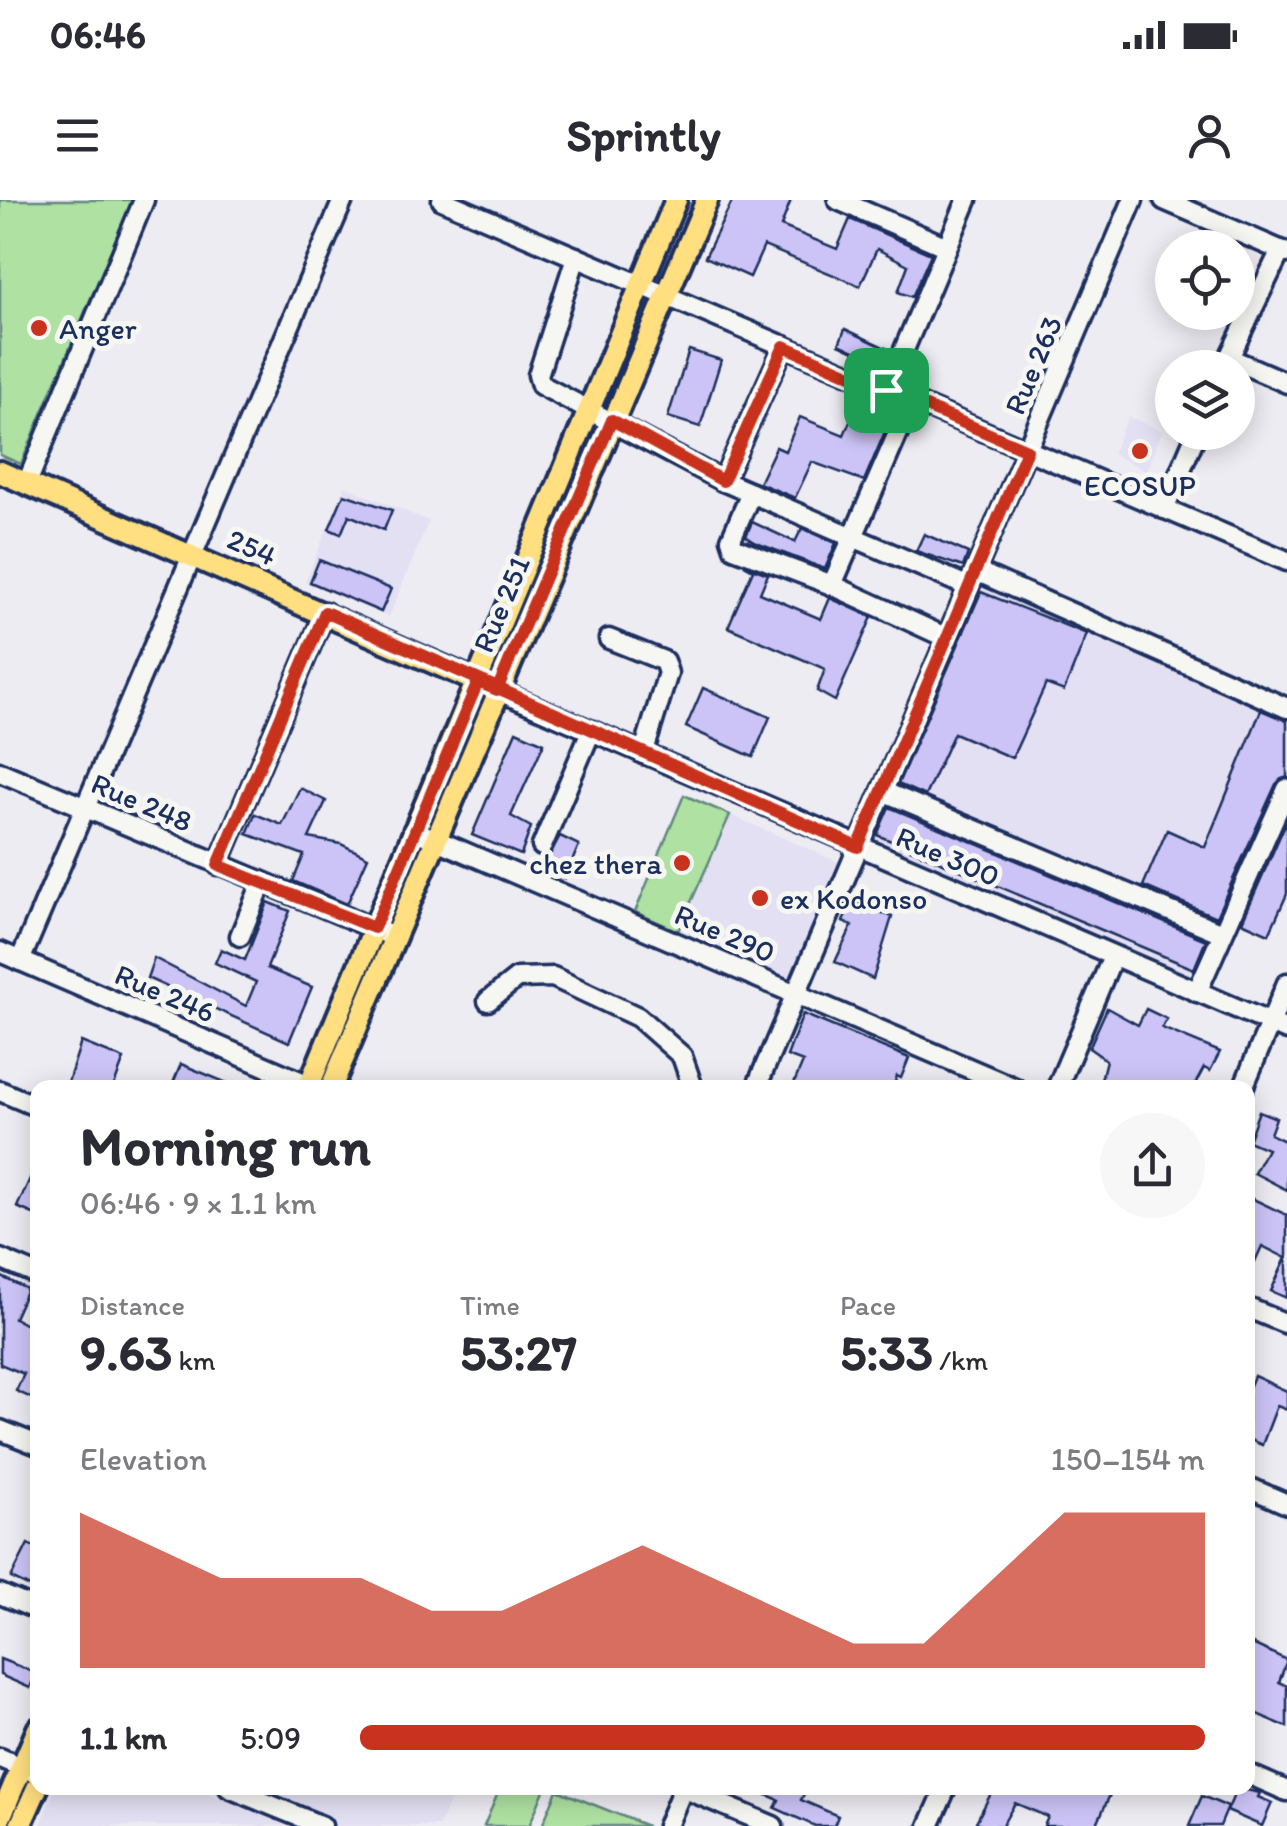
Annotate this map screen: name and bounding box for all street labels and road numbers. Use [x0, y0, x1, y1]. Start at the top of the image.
street label: Rue 263 [996, 310, 1070, 420]
street label: 254 [222, 520, 282, 574]
street label: Rue 251 [464, 550, 538, 658]
street label: Rue 248 [86, 764, 198, 840]
street label: Rue 300 [891, 818, 1005, 894]
street label: Rue 290 [669, 895, 781, 971]
street label: Rue 246 [109, 955, 221, 1031]

